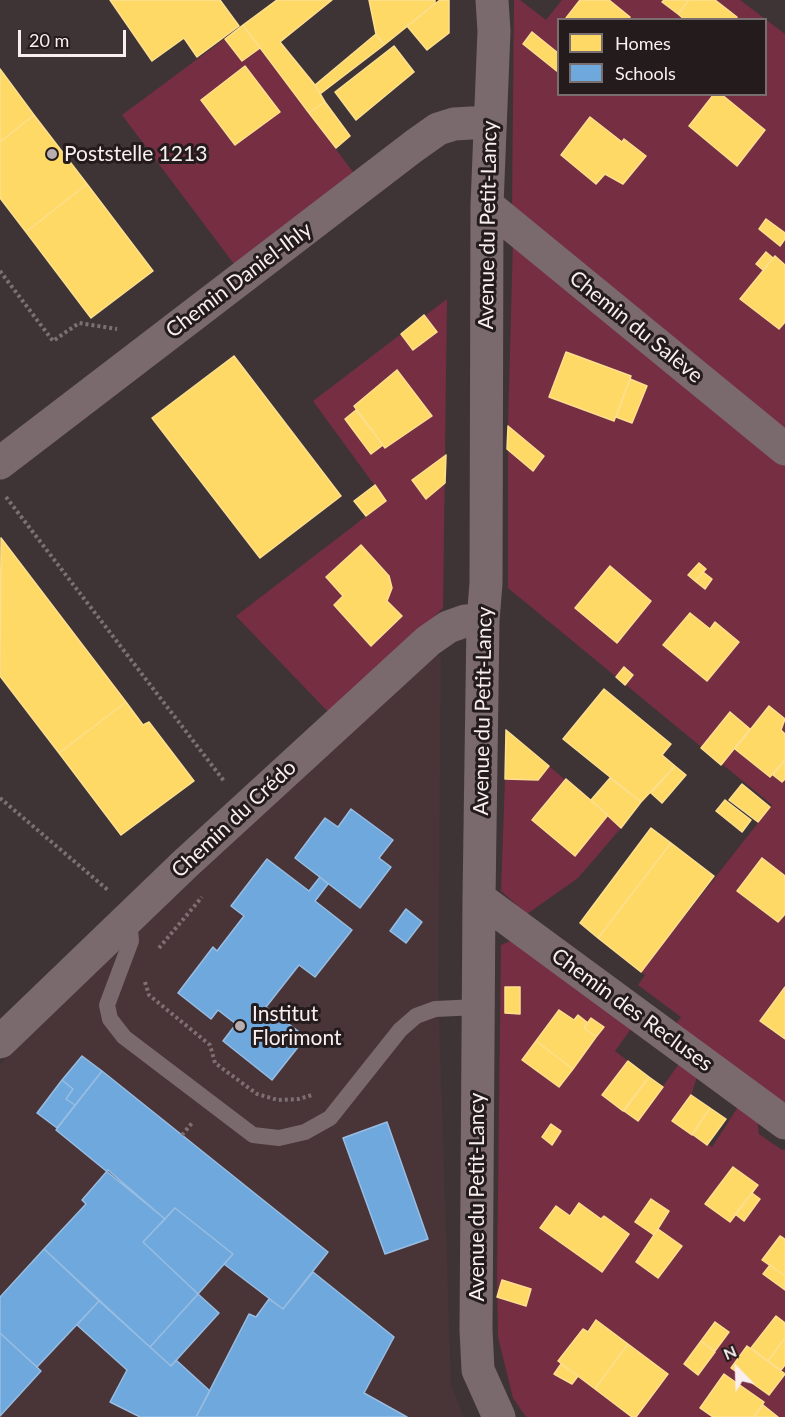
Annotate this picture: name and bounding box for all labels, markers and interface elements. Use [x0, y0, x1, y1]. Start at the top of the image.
scale bar [21, 18, 129, 56]
legend [557, 18, 767, 96]
text: 20 m [29, 29, 69, 51]
text: Homes [615, 32, 671, 54]
text: Schools [615, 62, 676, 84]
street label: Avenue du Petit-Lancy [474, 120, 502, 330]
place label: Poststelle 1213 [64, 141, 207, 167]
marker: Poststelle 1213 [45, 147, 59, 161]
street label: Chemin Daniel-Ihly [161, 217, 317, 343]
street label: Chemin du Salève [564, 266, 708, 388]
street label: Avenue du Petit-Lancy [469, 606, 497, 816]
street label: Chemin du Crédo [167, 755, 301, 883]
street label: Chemin des Recluses [546, 943, 718, 1077]
place label: Institut Florimont [252, 1001, 342, 1051]
marker: Institut Florimont [233, 1019, 247, 1033]
street label: Avenue du Petit-Lancy [464, 1093, 490, 1301]
north arrow [707, 1339, 767, 1399]
text: N [720, 1341, 739, 1363]

